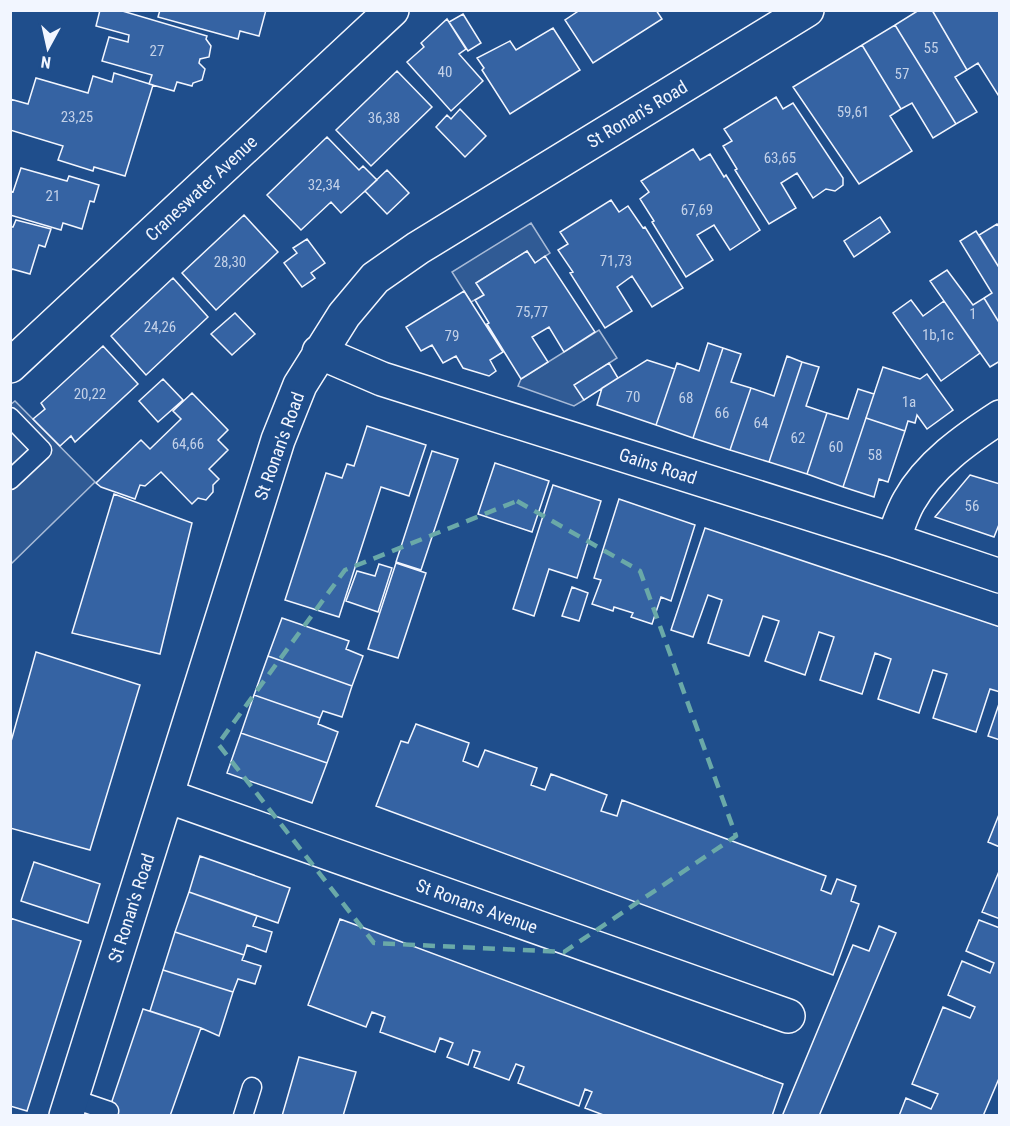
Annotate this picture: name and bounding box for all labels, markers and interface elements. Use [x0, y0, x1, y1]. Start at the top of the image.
north arrow [18, 18, 78, 78]
house number: 55 [924, 39, 938, 57]
house number: 27 [150, 42, 164, 60]
text: N [40, 52, 52, 72]
house number: 40 [438, 63, 452, 81]
house number: 57 [895, 65, 909, 83]
street label: St Ronan's Road [583, 76, 691, 152]
house number: 59,61 [837, 103, 869, 121]
house number: 23,25 [61, 108, 93, 126]
house number: 36,38 [368, 109, 400, 127]
street label: Craneswater Avenue [141, 131, 261, 245]
house number: 63,65 [764, 149, 796, 167]
house number: 32,34 [308, 176, 340, 194]
house number: 21 [46, 187, 60, 205]
house number: 67,69 [681, 201, 713, 219]
house number: 71,73 [600, 252, 632, 270]
house number: 28,30 [214, 253, 246, 271]
house number: 75,77 [516, 303, 548, 321]
house number: 1 [969, 305, 977, 323]
house number: 24,26 [144, 318, 176, 336]
house number: 1b,1c [922, 326, 954, 344]
house number: 79 [445, 327, 459, 345]
house number: 20,22 [74, 385, 106, 403]
house number: 70 [626, 388, 640, 406]
street label: St Ronan's Road [250, 389, 308, 503]
house number: 68 [679, 389, 693, 407]
house number: 1a [902, 393, 916, 411]
house number: 66 [715, 404, 729, 422]
house number: 64 [754, 414, 768, 432]
house number: 62 [791, 429, 805, 447]
house number: 64,66 [172, 435, 204, 453]
house number: 60 [829, 438, 843, 456]
street label: Gains Road [616, 444, 700, 488]
house number: 58 [868, 446, 882, 464]
house number: 56 [965, 497, 979, 515]
street label: St Ronan's Road [103, 851, 159, 965]
street label: St Ronans Avenue [413, 874, 541, 938]

